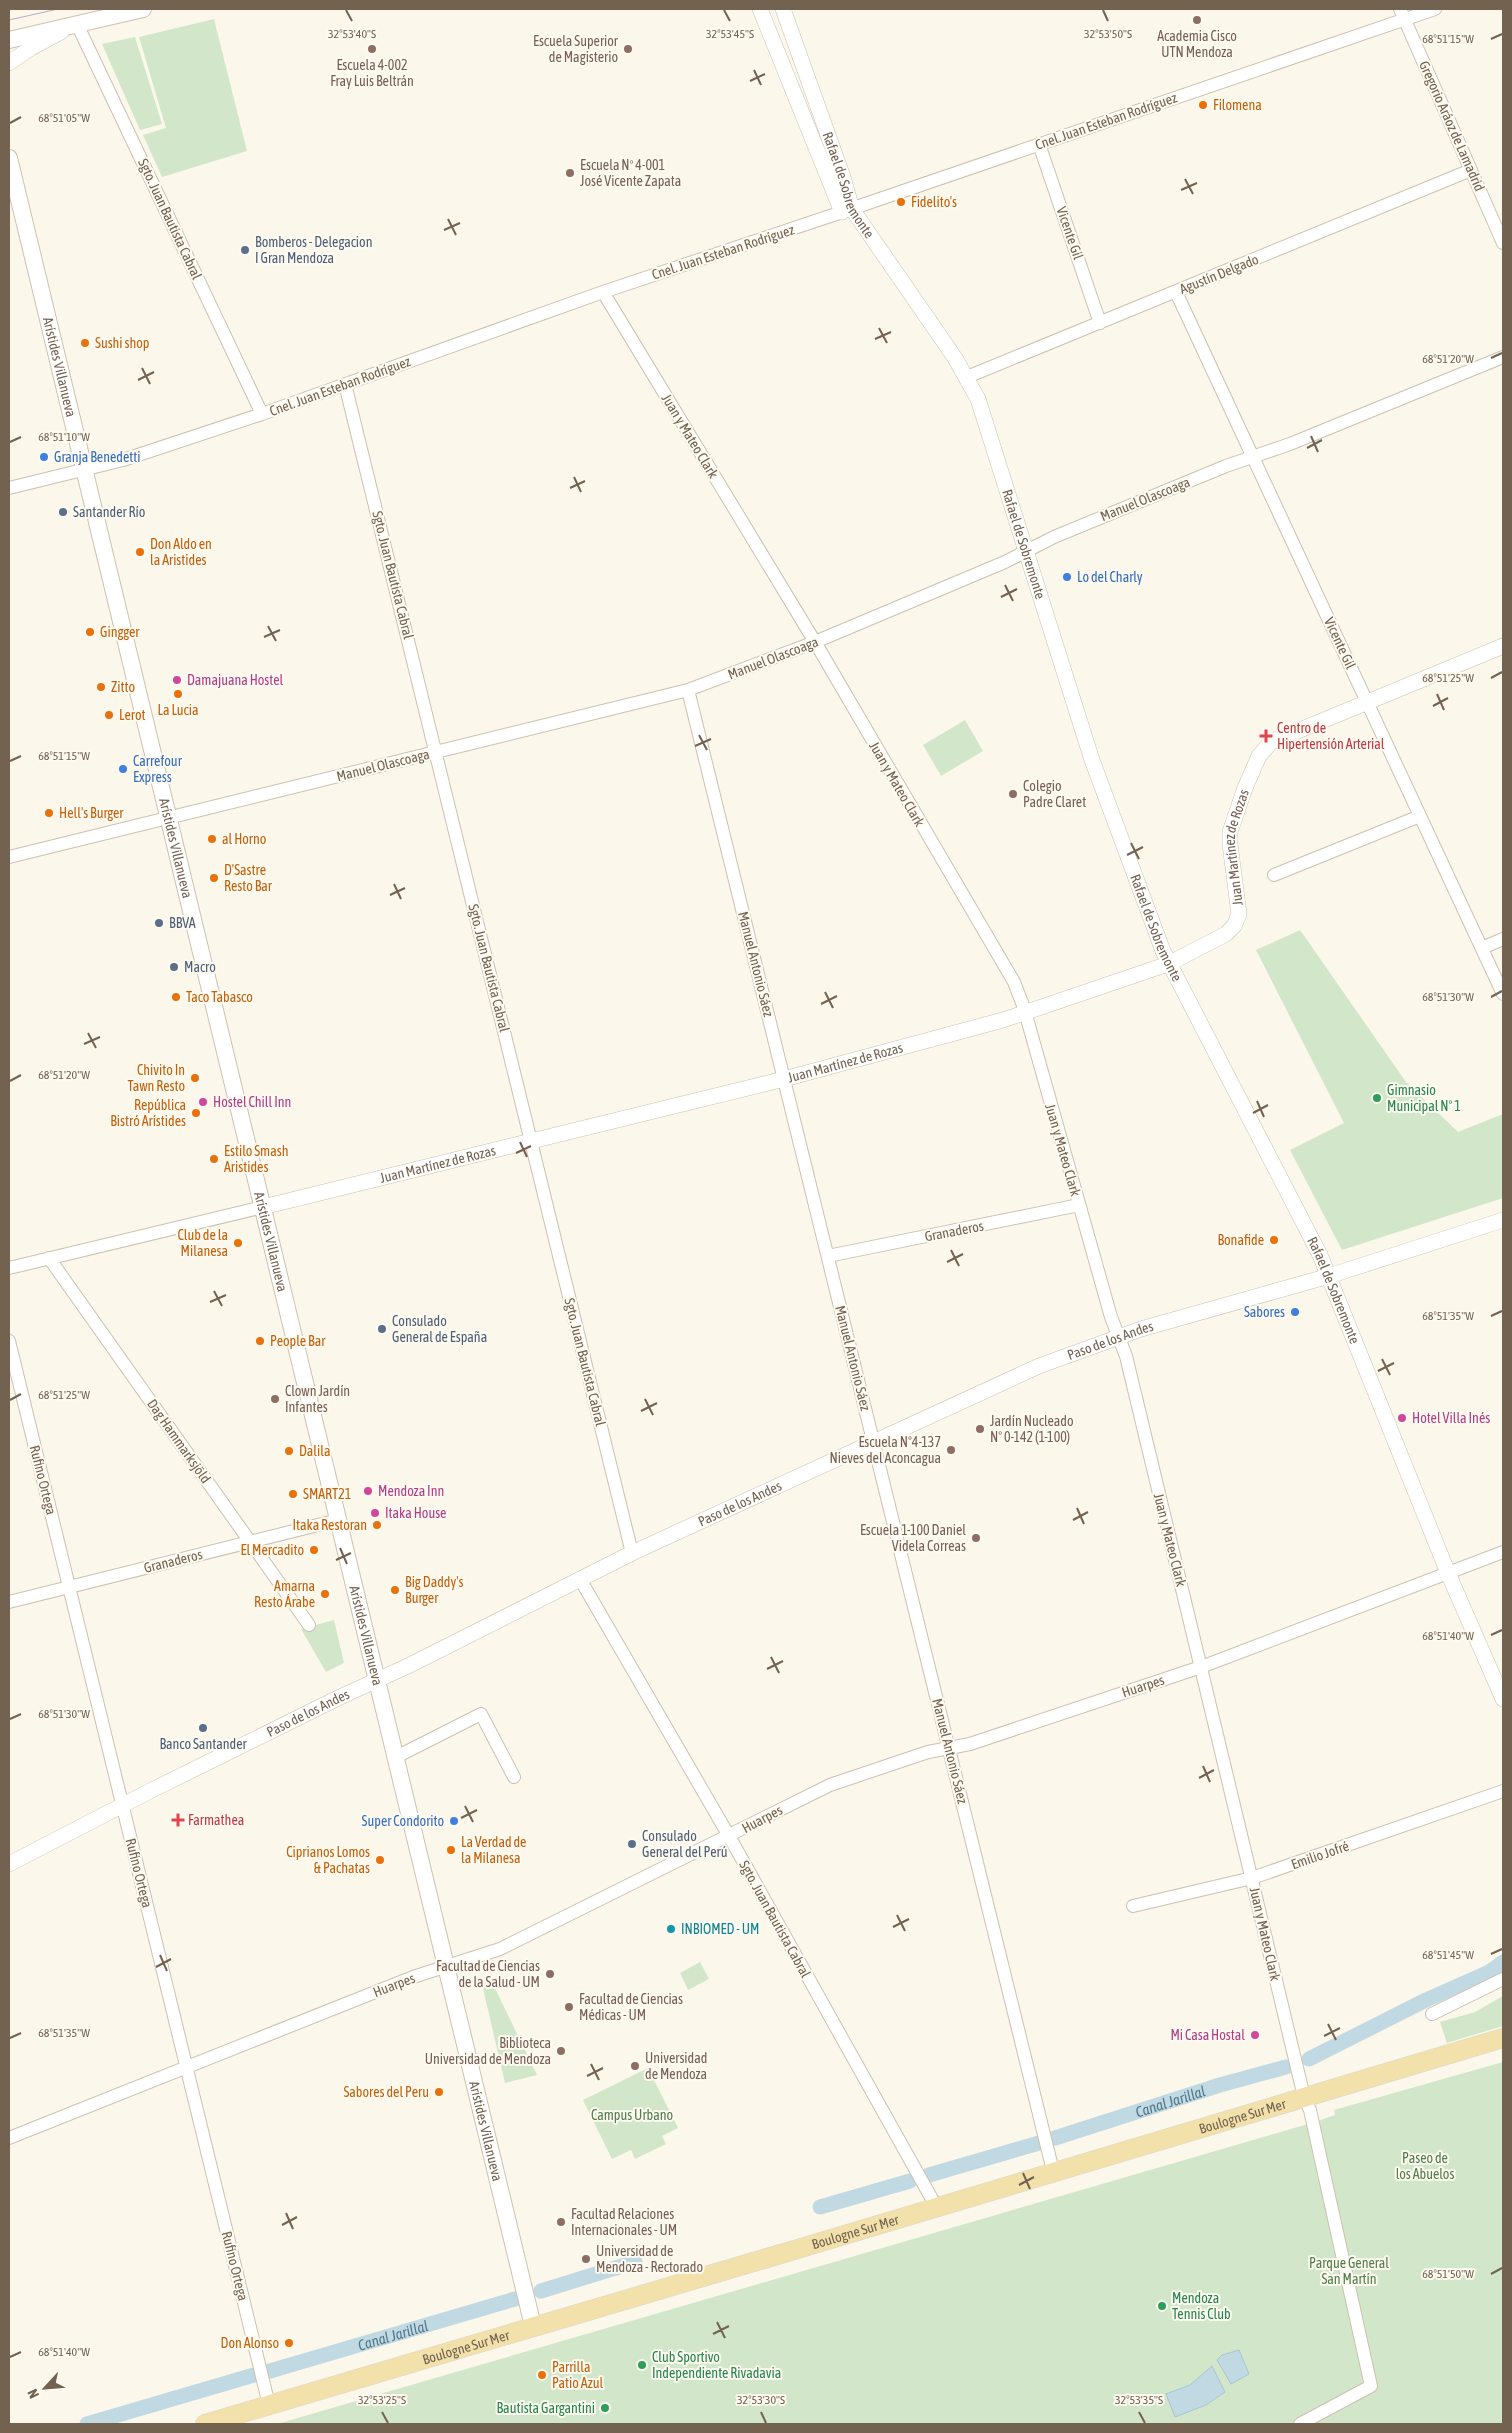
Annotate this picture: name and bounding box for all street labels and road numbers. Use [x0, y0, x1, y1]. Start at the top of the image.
street label: Gregorio Aráoz de Lamadrid [1416, 58, 1488, 194]
street label: Cnel. Juan Esteban Rodríguez [1033, 89, 1179, 153]
street label: Rafael de Sobremonte [819, 130, 878, 241]
street label: Sgto. Juan Bautista Cabral [135, 156, 205, 282]
street label: Vicente Gil [1053, 204, 1087, 262]
street label: Cnel. Juan Esteban Rodríguez [650, 221, 796, 283]
street label: Agustín Delgado [1177, 251, 1261, 297]
street label: Arístides Villanueva [40, 315, 79, 419]
street label: Cnel. Juan Esteban Rodríguez [267, 353, 413, 419]
street label: Juan y Mateo Clark [659, 391, 721, 481]
street label: Manuel Olascoaga [1098, 474, 1192, 524]
street label: Rafael de Sobremonte [999, 487, 1049, 601]
street label: Sgto. Juan Bautista Cabral [369, 509, 417, 641]
street label: Vicente Gil [1321, 615, 1359, 672]
street label: Manuel Olascoaga [726, 633, 820, 683]
street label: Juan y Mateo Clark [866, 739, 928, 829]
street label: Manuel Olascoaga [335, 746, 431, 784]
street label: Juan Martínez de Rozas [1222, 787, 1252, 907]
street label: Arístides Villanueva [156, 797, 196, 900]
street label: Rafael de Sobremonte [1127, 872, 1185, 984]
street label: Sgto. Juan Bautista Cabral [465, 902, 513, 1034]
street label: Manuel Antonio Sáez [735, 910, 777, 1018]
street label: Juan Martínez de Rozas [786, 1039, 905, 1086]
street label: Juan y Mateo Clark [1042, 1102, 1084, 1198]
street label: Juan Martínez de Rozas [378, 1142, 497, 1186]
street label: Arístides Villanueva [251, 1190, 291, 1293]
street label: Granaderos [923, 1217, 985, 1245]
street label: Rafael de Sobremonte [1304, 1234, 1363, 1346]
street label: Sgto. Juan Bautista Cabral [561, 1296, 609, 1428]
street label: Manuel Antonio Sáez [832, 1304, 874, 1412]
street label: Paso de los Andes [1065, 1318, 1155, 1363]
street label: Dag Hammarksjöld [144, 1396, 214, 1486]
street label: Rufino Ortega [27, 1444, 59, 1516]
street label: Paso de los Andes [695, 1477, 784, 1530]
street label: Juan y Mateo Clark [1151, 1492, 1189, 1588]
street label: Granaderos [142, 1546, 204, 1576]
street label: Arístides Villanueva [346, 1584, 386, 1687]
street label: Huarpes [1120, 1672, 1166, 1700]
street label: Paso de los Andes [264, 1686, 352, 1740]
street label: Manuel Antonio Sáez [929, 1697, 971, 1805]
street label: Huarpes [739, 1802, 785, 1836]
street label: Rufino Ortega [123, 1837, 155, 1909]
street label: Emilio Jofré [1289, 1838, 1351, 1872]
street label: Sgto. Juan Bautista Cabral [736, 1858, 814, 1981]
street label: Juan y Mateo Clark [1246, 1886, 1284, 1982]
street label: Huarpes [371, 1970, 417, 2000]
street label: Arístides Villanueva [466, 2080, 506, 2183]
street label: Boulogne Sur Mer [1197, 2095, 1289, 2137]
street label: Boulogne Sur Mer [810, 2211, 901, 2252]
street label: Rufino Ortega [219, 2230, 251, 2302]
street label: Boulogne Sur Mer [421, 2327, 512, 2368]

